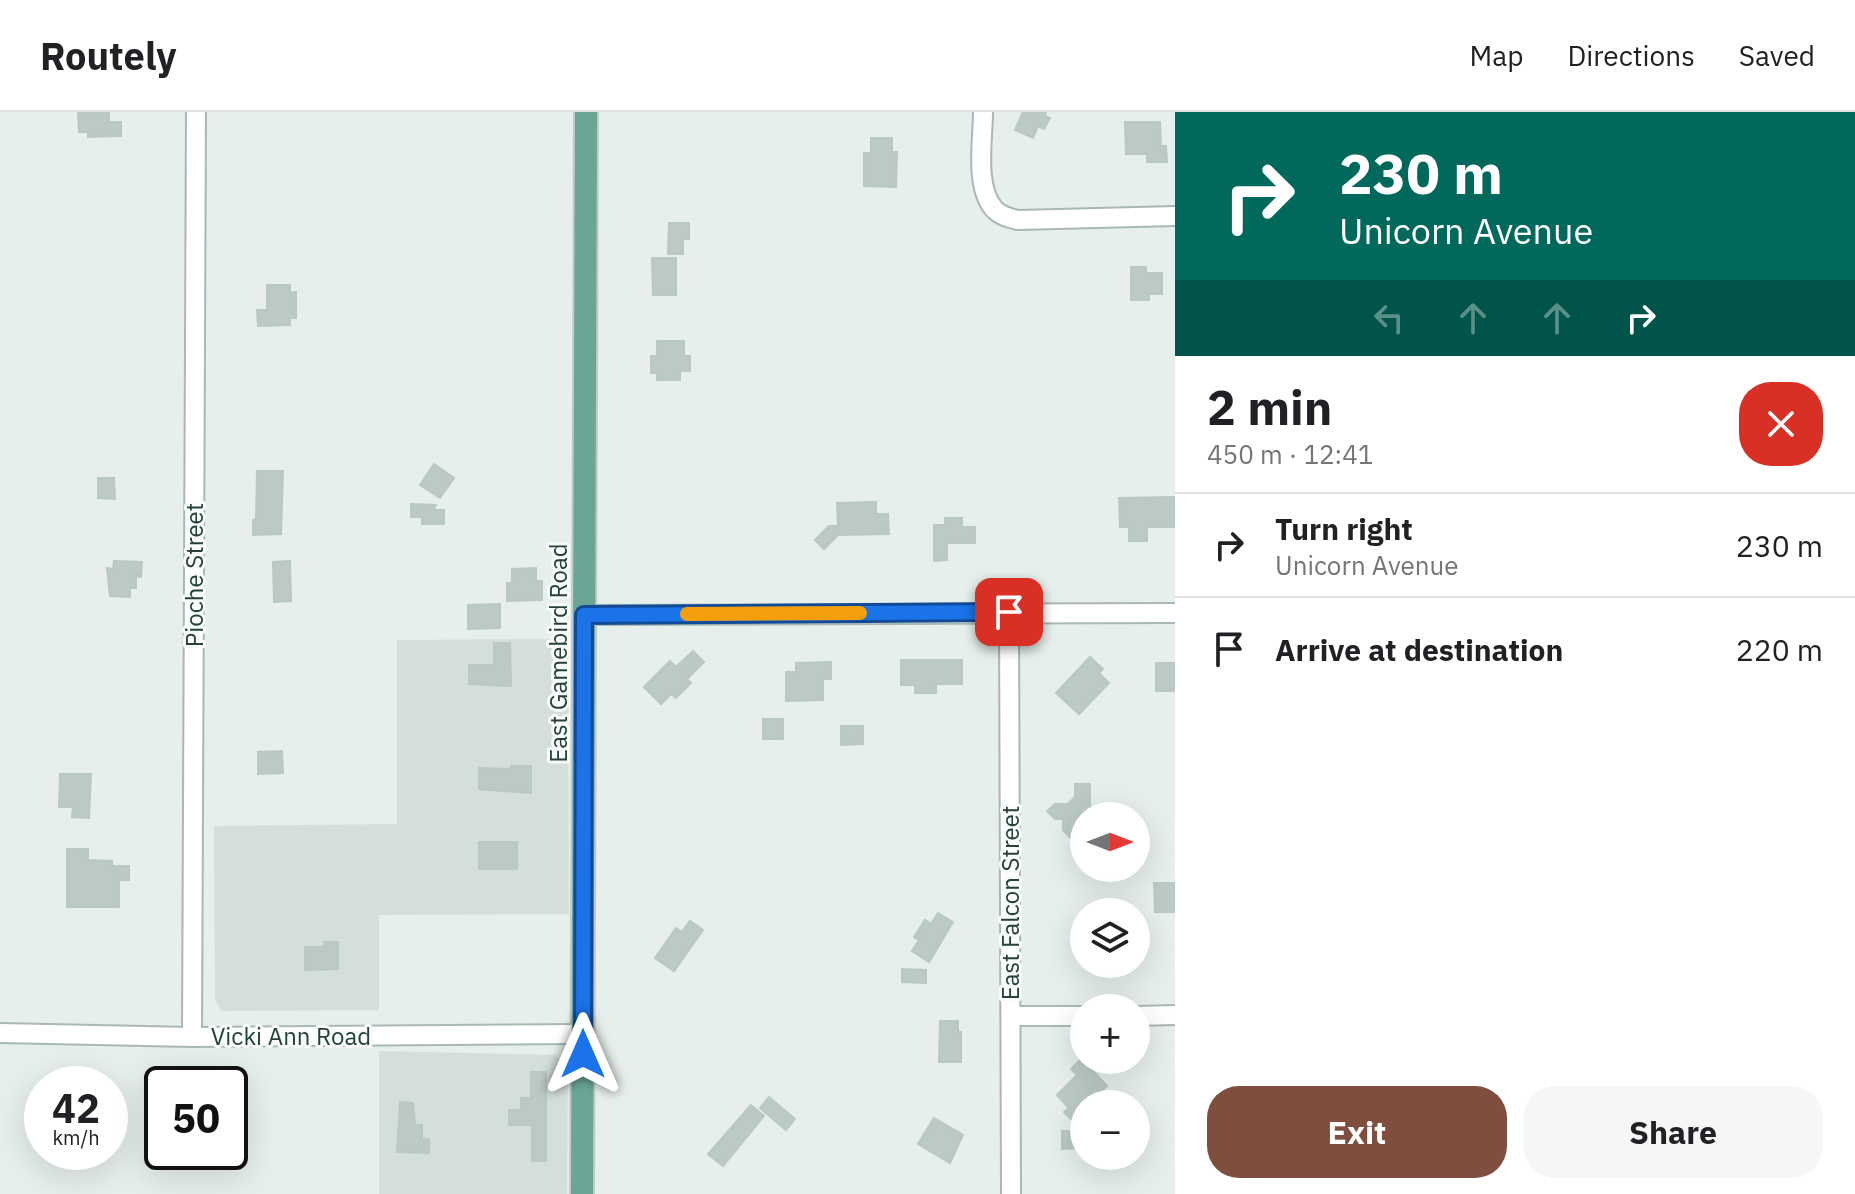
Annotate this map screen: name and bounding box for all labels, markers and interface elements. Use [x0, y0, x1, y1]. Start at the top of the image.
text: Routely [40, 31, 176, 80]
text: Map [1469, 37, 1523, 74]
text: Directions [1567, 37, 1695, 74]
text: Saved [1739, 37, 1815, 74]
text: 230 m [1339, 137, 1503, 209]
icon: right [1207, 144, 1311, 248]
text: Unicorn Avenue [1339, 207, 1593, 254]
icon: left [1367, 296, 1411, 340]
icon: ahead [1451, 296, 1495, 340]
icon: ahead [1535, 296, 1579, 340]
icon: right [1619, 296, 1663, 340]
text: 2 min [1207, 376, 1332, 438]
button: close [1739, 382, 1823, 466]
text: 450 m · 12:41 [1207, 437, 1373, 471]
street label: Pioche Street [178, 503, 210, 647]
text: Turn right [1275, 509, 1413, 548]
icon: right [1207, 523, 1251, 567]
text: 230 m [1736, 526, 1823, 565]
street label: East Gamebird Road [542, 543, 574, 763]
text: Unicorn Avenue [1275, 548, 1459, 582]
pin [975, 578, 1043, 646]
icon: arrive [987, 590, 1031, 634]
icon: arrive [1207, 627, 1251, 671]
text: Arrive at destination [1275, 630, 1563, 669]
text: 220 m [1736, 630, 1823, 669]
north arrow [1070, 802, 1150, 882]
map controls [1070, 802, 1150, 1170]
street label: East Falcon Street [994, 806, 1026, 1000]
button: layers [1070, 898, 1150, 978]
button: + [1070, 994, 1150, 1074]
position arrow [541, 1012, 625, 1096]
street label: Vicki Ann Road [211, 1020, 371, 1052]
speed limit sign: 50 [144, 1066, 248, 1170]
text: 42 [52, 1082, 100, 1134]
button: Exit [1207, 1086, 1507, 1178]
button: Share [1523, 1086, 1823, 1178]
button: − [1070, 1090, 1150, 1170]
text: km/h [52, 1124, 100, 1151]

